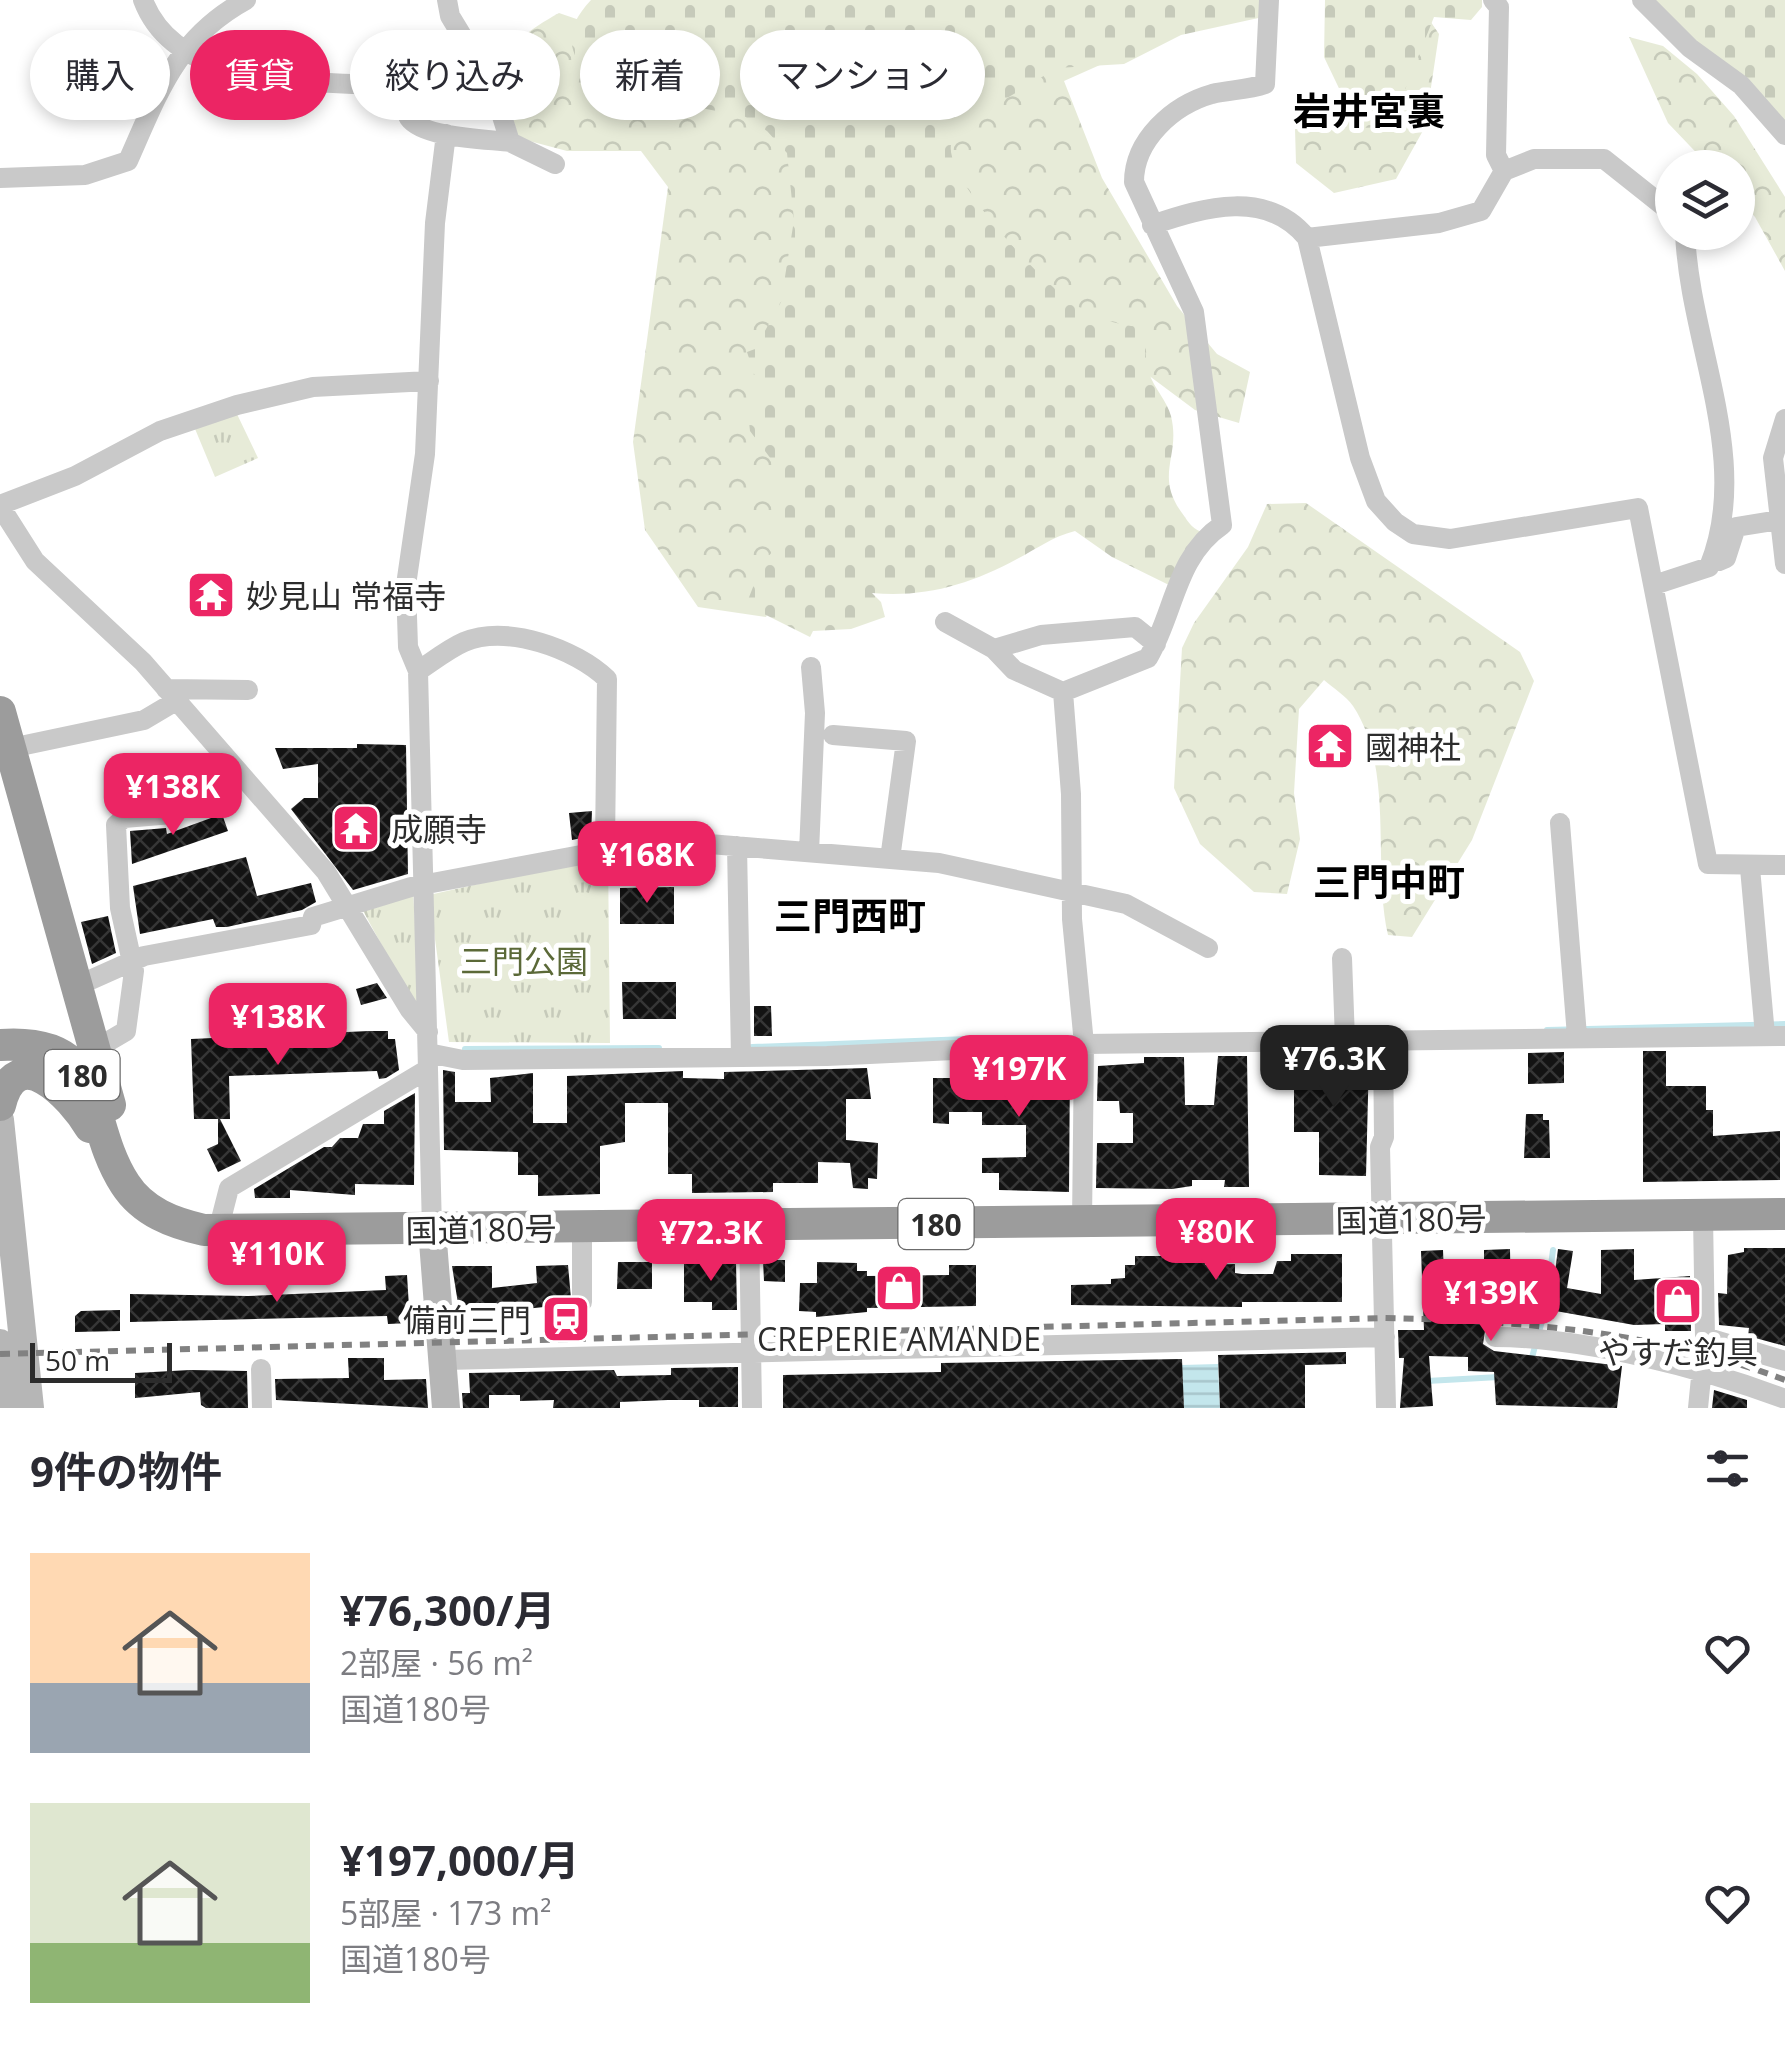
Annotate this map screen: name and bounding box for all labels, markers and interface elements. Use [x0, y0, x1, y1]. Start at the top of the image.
chip: 購入 [30, 30, 170, 120]
chip: 賃貸 [190, 30, 330, 120]
chip: 絞り込み [350, 30, 560, 120]
chip: 新着 [580, 30, 720, 120]
chip: マンション [740, 30, 985, 120]
district label: 岩井宮裏 [1293, 84, 1445, 136]
map controls [1655, 150, 1755, 250]
button: layers [1655, 150, 1755, 250]
temple icon: 妙見山 常福寺 [185, 569, 237, 621]
place label: 妙見山 常福寺 [246, 574, 446, 617]
temple icon: 國神社 [1304, 720, 1356, 772]
place label: 國神社 [1365, 725, 1461, 768]
pin: ¥138K [103, 753, 243, 838]
text: ¥138K [126, 764, 220, 807]
temple icon: 成願寺 [330, 802, 382, 854]
place label: 成願寺 [391, 807, 487, 850]
pin: ¥168K [577, 821, 717, 906]
text: ¥168K [600, 832, 694, 875]
district label: 三門中町 [1313, 855, 1465, 907]
district label: 三門西町 [774, 889, 926, 941]
park label: 三門公園 [460, 939, 588, 982]
pin: ¥138K [208, 983, 348, 1068]
text: ¥138K [231, 994, 325, 1037]
pin: ¥76.3K [1253, 1025, 1415, 1110]
pin: ¥197K [949, 1035, 1089, 1120]
text: ¥76.3K [1282, 1036, 1386, 1079]
text: ¥197K [972, 1046, 1066, 1089]
road number: 180 [44, 1050, 120, 1100]
street label: 国道180号 [1335, 1196, 1487, 1242]
pin: ¥80K [1157, 1198, 1275, 1283]
pin: ¥72.3K [630, 1199, 792, 1284]
road number: 180 [898, 1199, 974, 1249]
street label: 国道180号 [405, 1206, 557, 1252]
text: ¥80K [1178, 1209, 1254, 1252]
text: ¥72.3K [659, 1210, 763, 1253]
pin: ¥110K [207, 1220, 347, 1305]
text: ¥110K [230, 1231, 324, 1274]
pin: ¥139K [1421, 1259, 1561, 1344]
shop icon: CREPERIE AMANDE [873, 1262, 925, 1314]
text: ¥139K [1444, 1270, 1538, 1313]
shop icon: やすだ釣具 [1652, 1275, 1704, 1327]
station icon: 備前三門 [540, 1293, 592, 1345]
place label: 備前三門 [403, 1298, 531, 1341]
place label: CREPERIE AMANDE [757, 1317, 1041, 1360]
place label: やすだ釣具 [1598, 1330, 1758, 1373]
scale bar [30, 1338, 172, 1382]
text: 50 m [45, 1341, 110, 1379]
icon: filters [1700, 1441, 1755, 1496]
text: 9件の物件 [30, 1442, 222, 1499]
text: ¥76,300/月 [340, 1581, 555, 1638]
icon: home [110, 1593, 230, 1713]
icon: heart [1700, 1626, 1755, 1681]
text: 2部屋 · 56 m² [340, 1641, 533, 1684]
text: 国道180号 [340, 1687, 491, 1730]
text: ¥197,000/月 [340, 1831, 579, 1888]
icon: home [110, 1843, 230, 1963]
icon: heart [1700, 1876, 1755, 1931]
text: 5部屋 · 173 m² [340, 1891, 551, 1934]
text: 国道180号 [340, 1937, 491, 1980]

